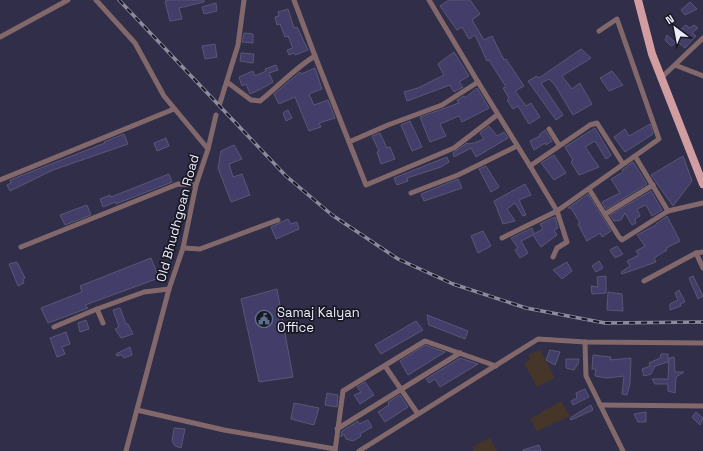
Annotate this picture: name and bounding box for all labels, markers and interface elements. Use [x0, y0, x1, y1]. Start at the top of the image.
north arrow [655, 8, 695, 48]
text: N [663, 12, 677, 27]
street label: Old Bhudhgoan Road [152, 152, 203, 284]
place label: Samaj Kalyan Office [277, 304, 360, 336]
public building icon: Samaj Kalyan Office [254, 309, 274, 329]

